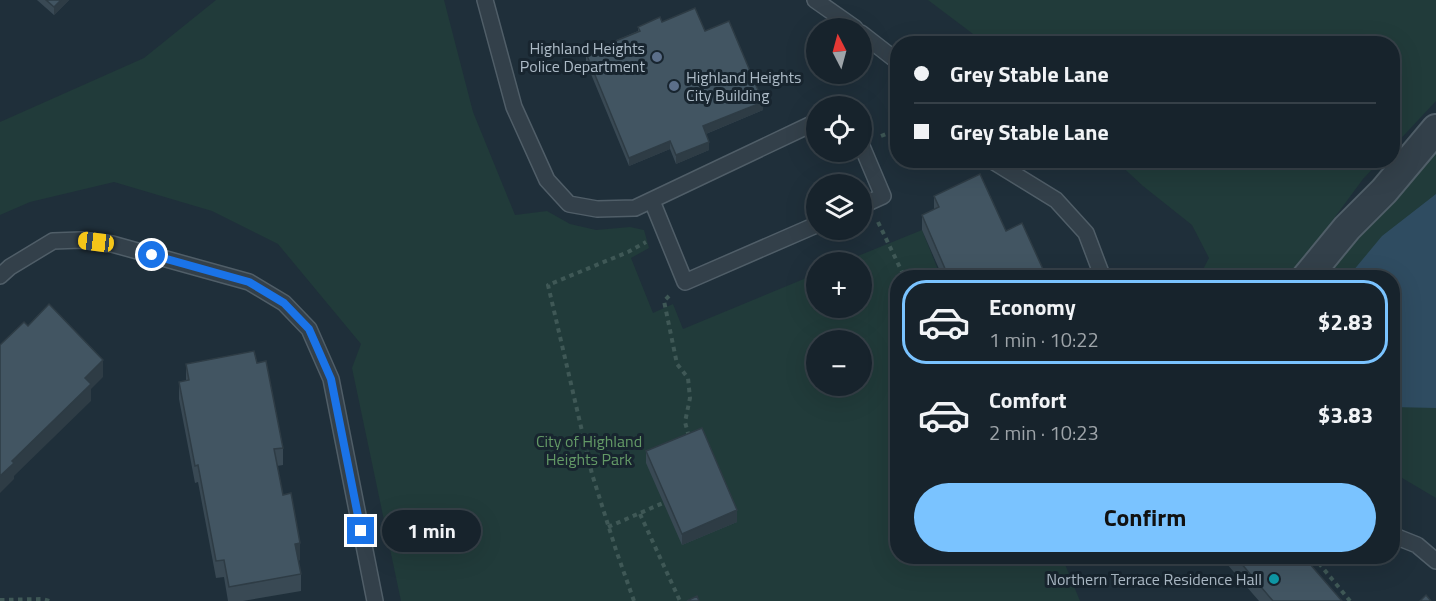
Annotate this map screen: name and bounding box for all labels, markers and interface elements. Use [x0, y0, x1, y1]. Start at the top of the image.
north arrow [806, 18, 872, 84]
map controls [806, 18, 872, 396]
place label: Highland Heights Police Department [520, 36, 645, 78]
marker: Highland Heights Police Department [650, 50, 664, 64]
text: Grey Stable Lane [950, 57, 1109, 91]
place label: Highland Heights City Building [686, 65, 802, 107]
marker: Highland Heights City Building [667, 79, 681, 93]
button: locate [806, 96, 872, 162]
text: Grey Stable Lane [950, 115, 1109, 149]
button: layers [806, 174, 872, 240]
car [77, 231, 115, 253]
route start [138, 241, 165, 268]
button: + [806, 252, 872, 318]
text: Economy [989, 290, 1076, 324]
icon: car [917, 295, 971, 349]
text: $2.83 [1318, 305, 1373, 339]
text: 1 min · 10:22 [989, 324, 1099, 355]
button: − [806, 330, 872, 396]
text: Comfort [989, 383, 1067, 417]
icon: car [917, 388, 971, 442]
text: $3.83 [1318, 398, 1373, 432]
text: 2 min · 10:23 [989, 417, 1099, 448]
park label: City of Highland Heights Park [536, 429, 642, 471]
button: Confirm [914, 483, 1376, 552]
callout: 1 min [382, 510, 481, 552]
text: 1 min [407, 515, 456, 546]
route end [347, 517, 374, 544]
place label: Northern Terrace Residence Hall [1046, 567, 1262, 591]
marker: Northern Terrace Residence Hall [1267, 572, 1281, 586]

